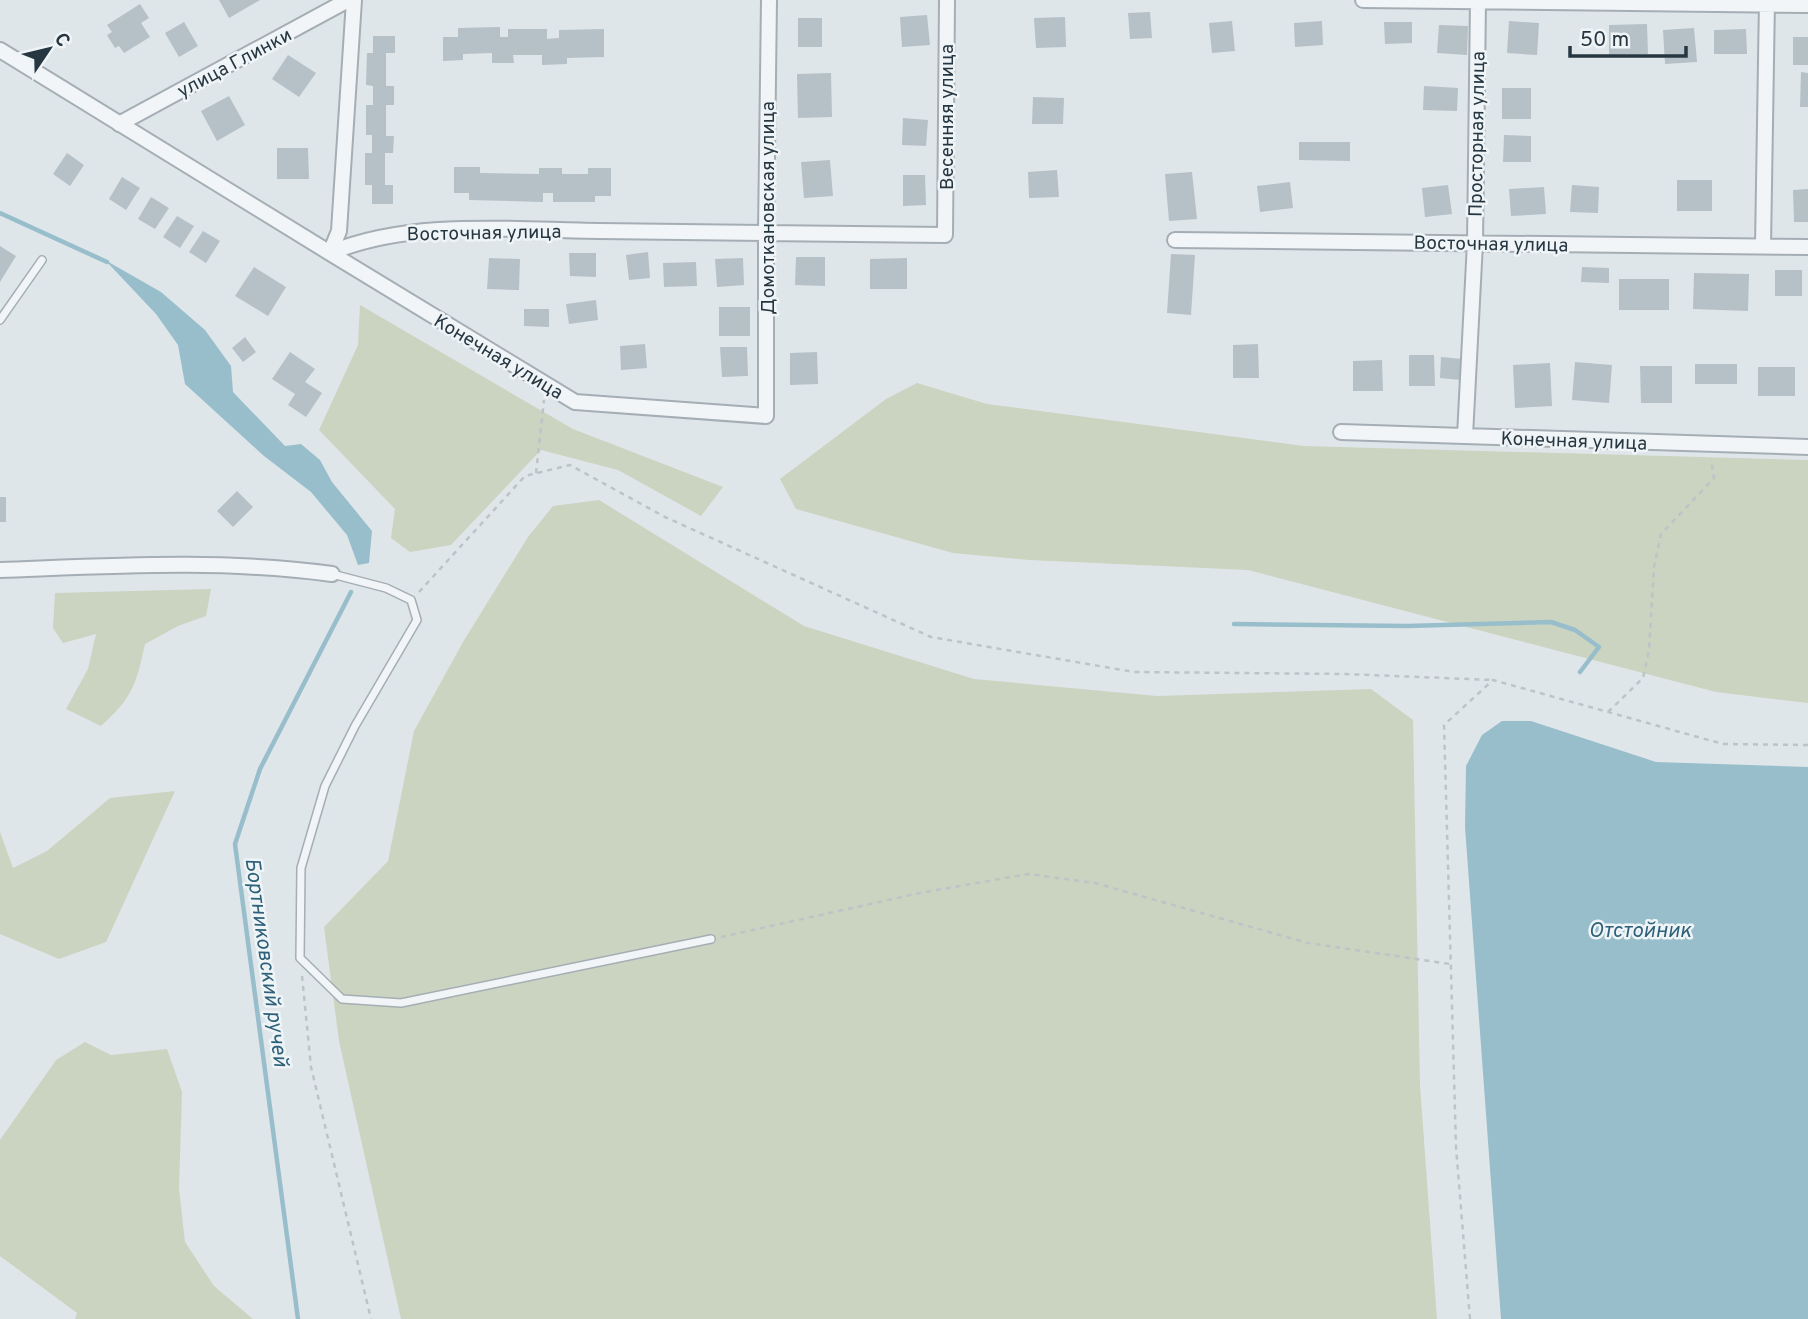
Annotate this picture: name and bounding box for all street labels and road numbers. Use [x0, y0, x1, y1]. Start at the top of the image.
street label: улица Глинки [173, 23, 296, 104]
street label: Весенняя улица [936, 44, 960, 190]
street label: Просторная улица [1465, 51, 1491, 217]
street label: Домоткановская улица [757, 101, 781, 315]
street label: Восточная улица [406, 221, 562, 247]
street label: Восточная улица [1413, 232, 1569, 258]
street label: Конечная улица [429, 310, 567, 406]
street label: Конечная улица [1500, 427, 1648, 457]

